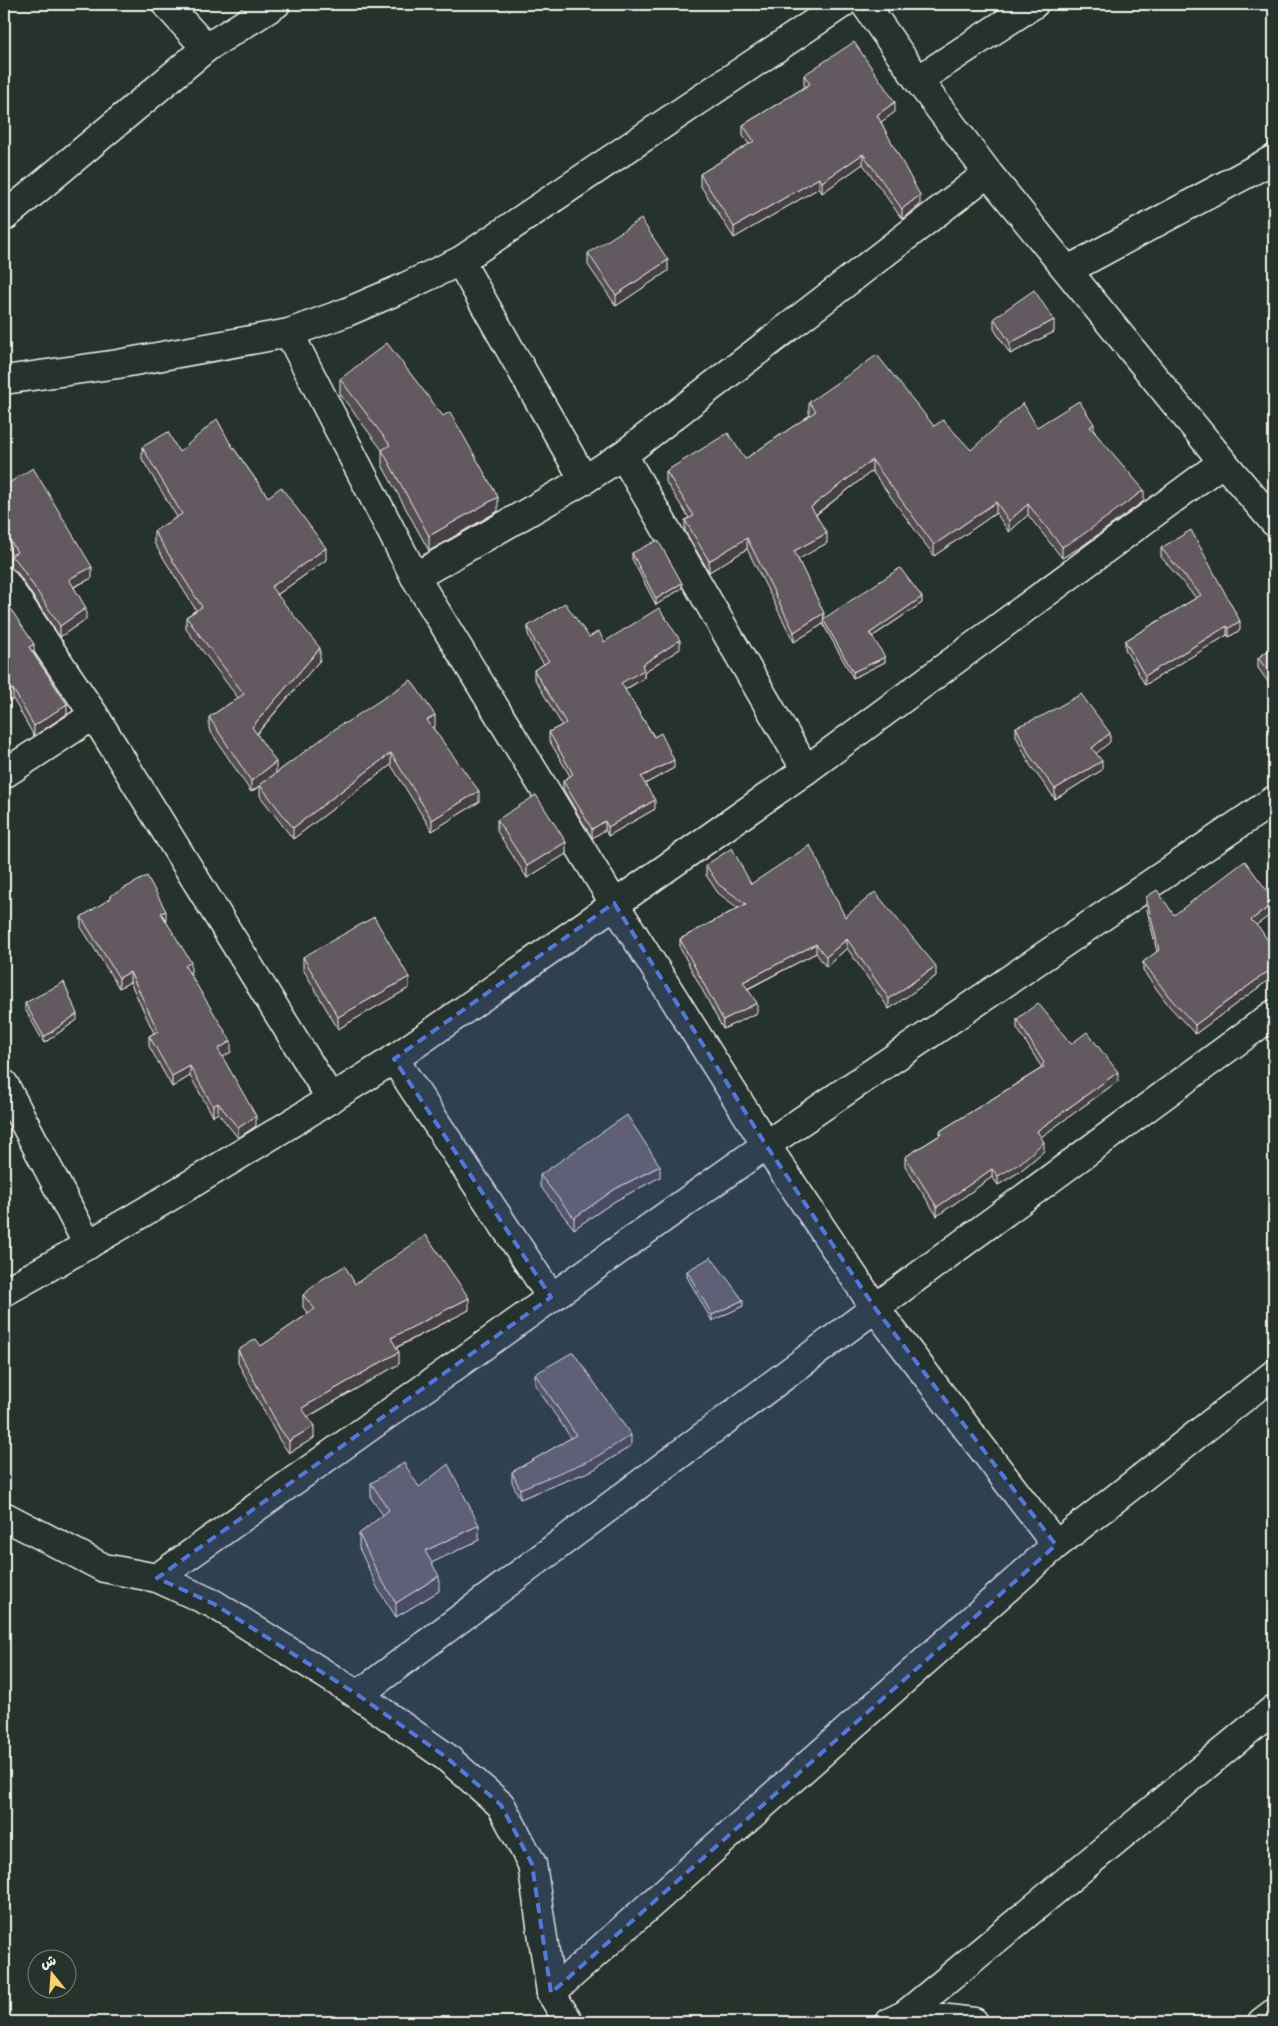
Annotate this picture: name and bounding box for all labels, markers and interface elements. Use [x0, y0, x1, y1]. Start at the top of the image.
north arrow [28, 1948, 78, 1998]
text: ش [39, 1954, 59, 1974]

